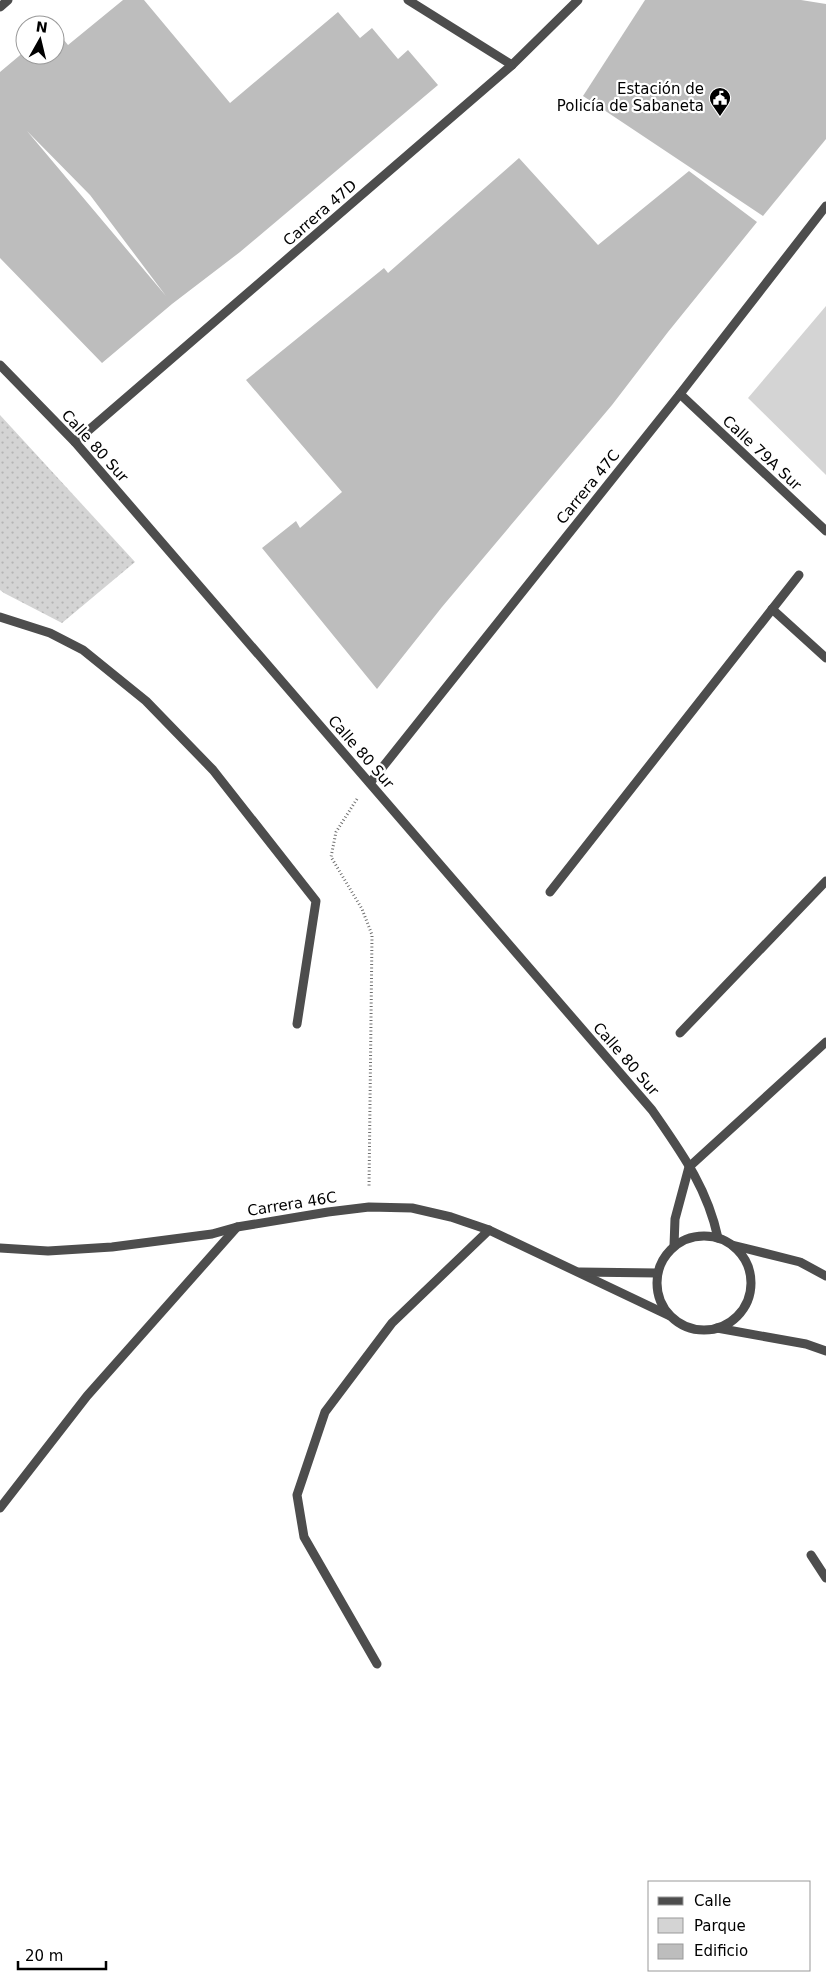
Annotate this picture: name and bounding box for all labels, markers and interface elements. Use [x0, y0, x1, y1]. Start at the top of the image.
north arrow [15, 15, 65, 65]
text: N [35, 18, 49, 36]
place label: Estación de Policía de Sabaneta [557, 80, 704, 115]
public building icon: Estación de Policía de Sabaneta [708, 86, 732, 117]
street label: Carrera 47D [280, 176, 360, 250]
street label: Calle 80 Sur [58, 406, 133, 486]
street label: Calle 79A Sur [719, 412, 806, 495]
street label: Carrera 47C [553, 446, 623, 528]
street label: Calle 80 Sur [324, 712, 398, 793]
street label: Calle 80 Sur [589, 1019, 663, 1100]
street label: Carrera 46C [246, 1188, 338, 1220]
legend [648, 1881, 811, 1971]
text: Calle [694, 1892, 731, 1910]
text: Parque [694, 1917, 746, 1935]
scale bar [18, 1938, 105, 1970]
text: Edificio [694, 1942, 748, 1960]
text: 20 m [25, 1947, 63, 1965]

